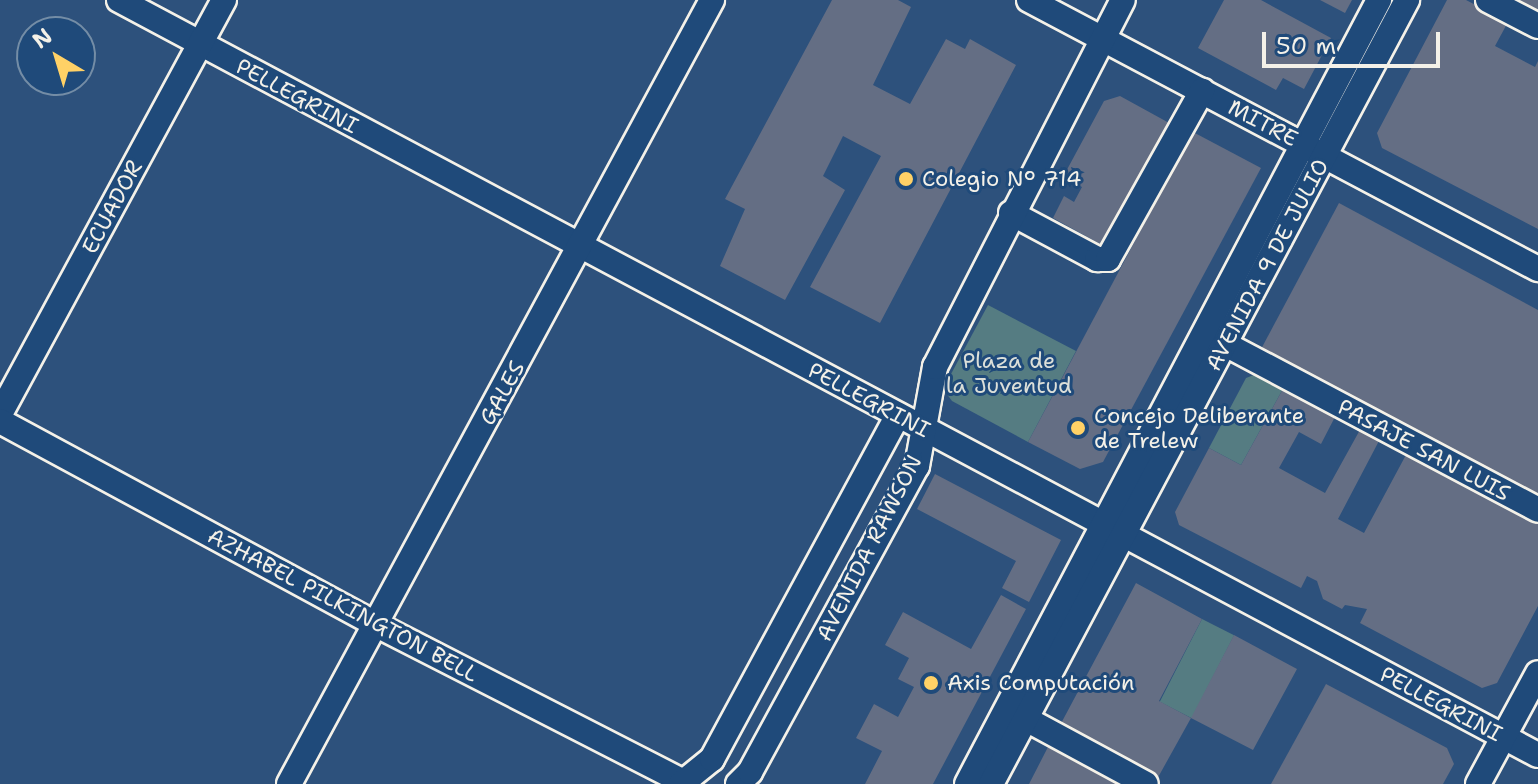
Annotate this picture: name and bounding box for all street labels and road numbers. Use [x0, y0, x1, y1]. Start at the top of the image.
street label: PELLEGRINI [231, 53, 363, 139]
street label: MITRE [1224, 94, 1302, 152]
street label: AVENIDA 9 DE JULIO [1200, 155, 1334, 375]
street label: ECUADOR [76, 156, 148, 258]
street label: GALES [474, 356, 530, 430]
street label: PELLEGRINI [803, 357, 935, 443]
street label: PASAJE SAN LUIS [1333, 393, 1515, 507]
street label: AVENIDA RAWSON [811, 451, 927, 645]
street label: AZHABEL PILKINGTON BELL [203, 522, 483, 688]
street label: PELLEGRINI [1375, 661, 1507, 747]

